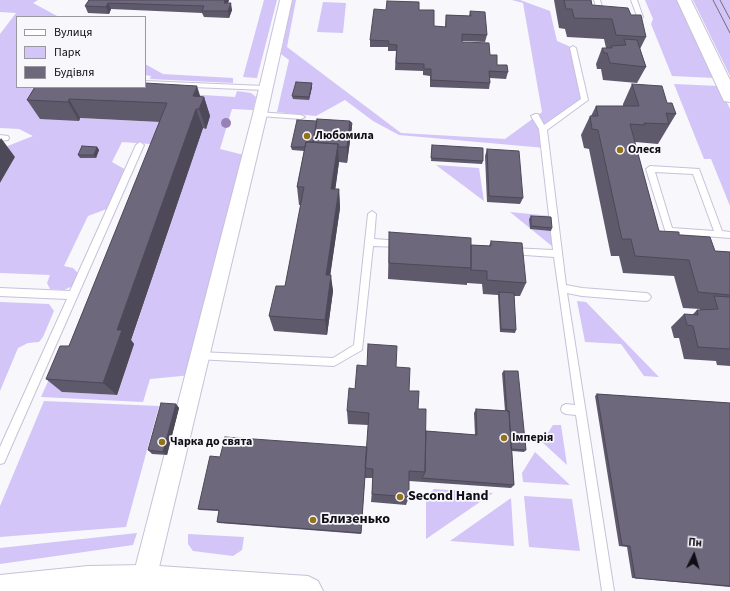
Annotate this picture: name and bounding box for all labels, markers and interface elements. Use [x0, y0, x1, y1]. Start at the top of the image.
legend [16, 16, 146, 88]
text: Вулиця [54, 24, 92, 41]
text: Парк [54, 44, 80, 61]
text: Будівля [54, 64, 94, 81]
place label: Любомила [315, 129, 374, 143]
marker: Любомила [302, 131, 312, 141]
place label: Олеся [628, 143, 661, 157]
marker: Олеся [615, 145, 625, 155]
place label: Імперія [512, 431, 553, 445]
marker: Імперія [499, 433, 509, 443]
place label: Чарка до свята [170, 435, 252, 449]
marker: Чарка до свята [157, 437, 167, 447]
place label: Second Hand [408, 489, 489, 505]
marker: Second Hand [395, 492, 405, 502]
place label: Близенько [321, 512, 390, 528]
marker: Близенько [308, 515, 318, 525]
text: Пн [688, 534, 703, 551]
north arrow [674, 535, 714, 575]

